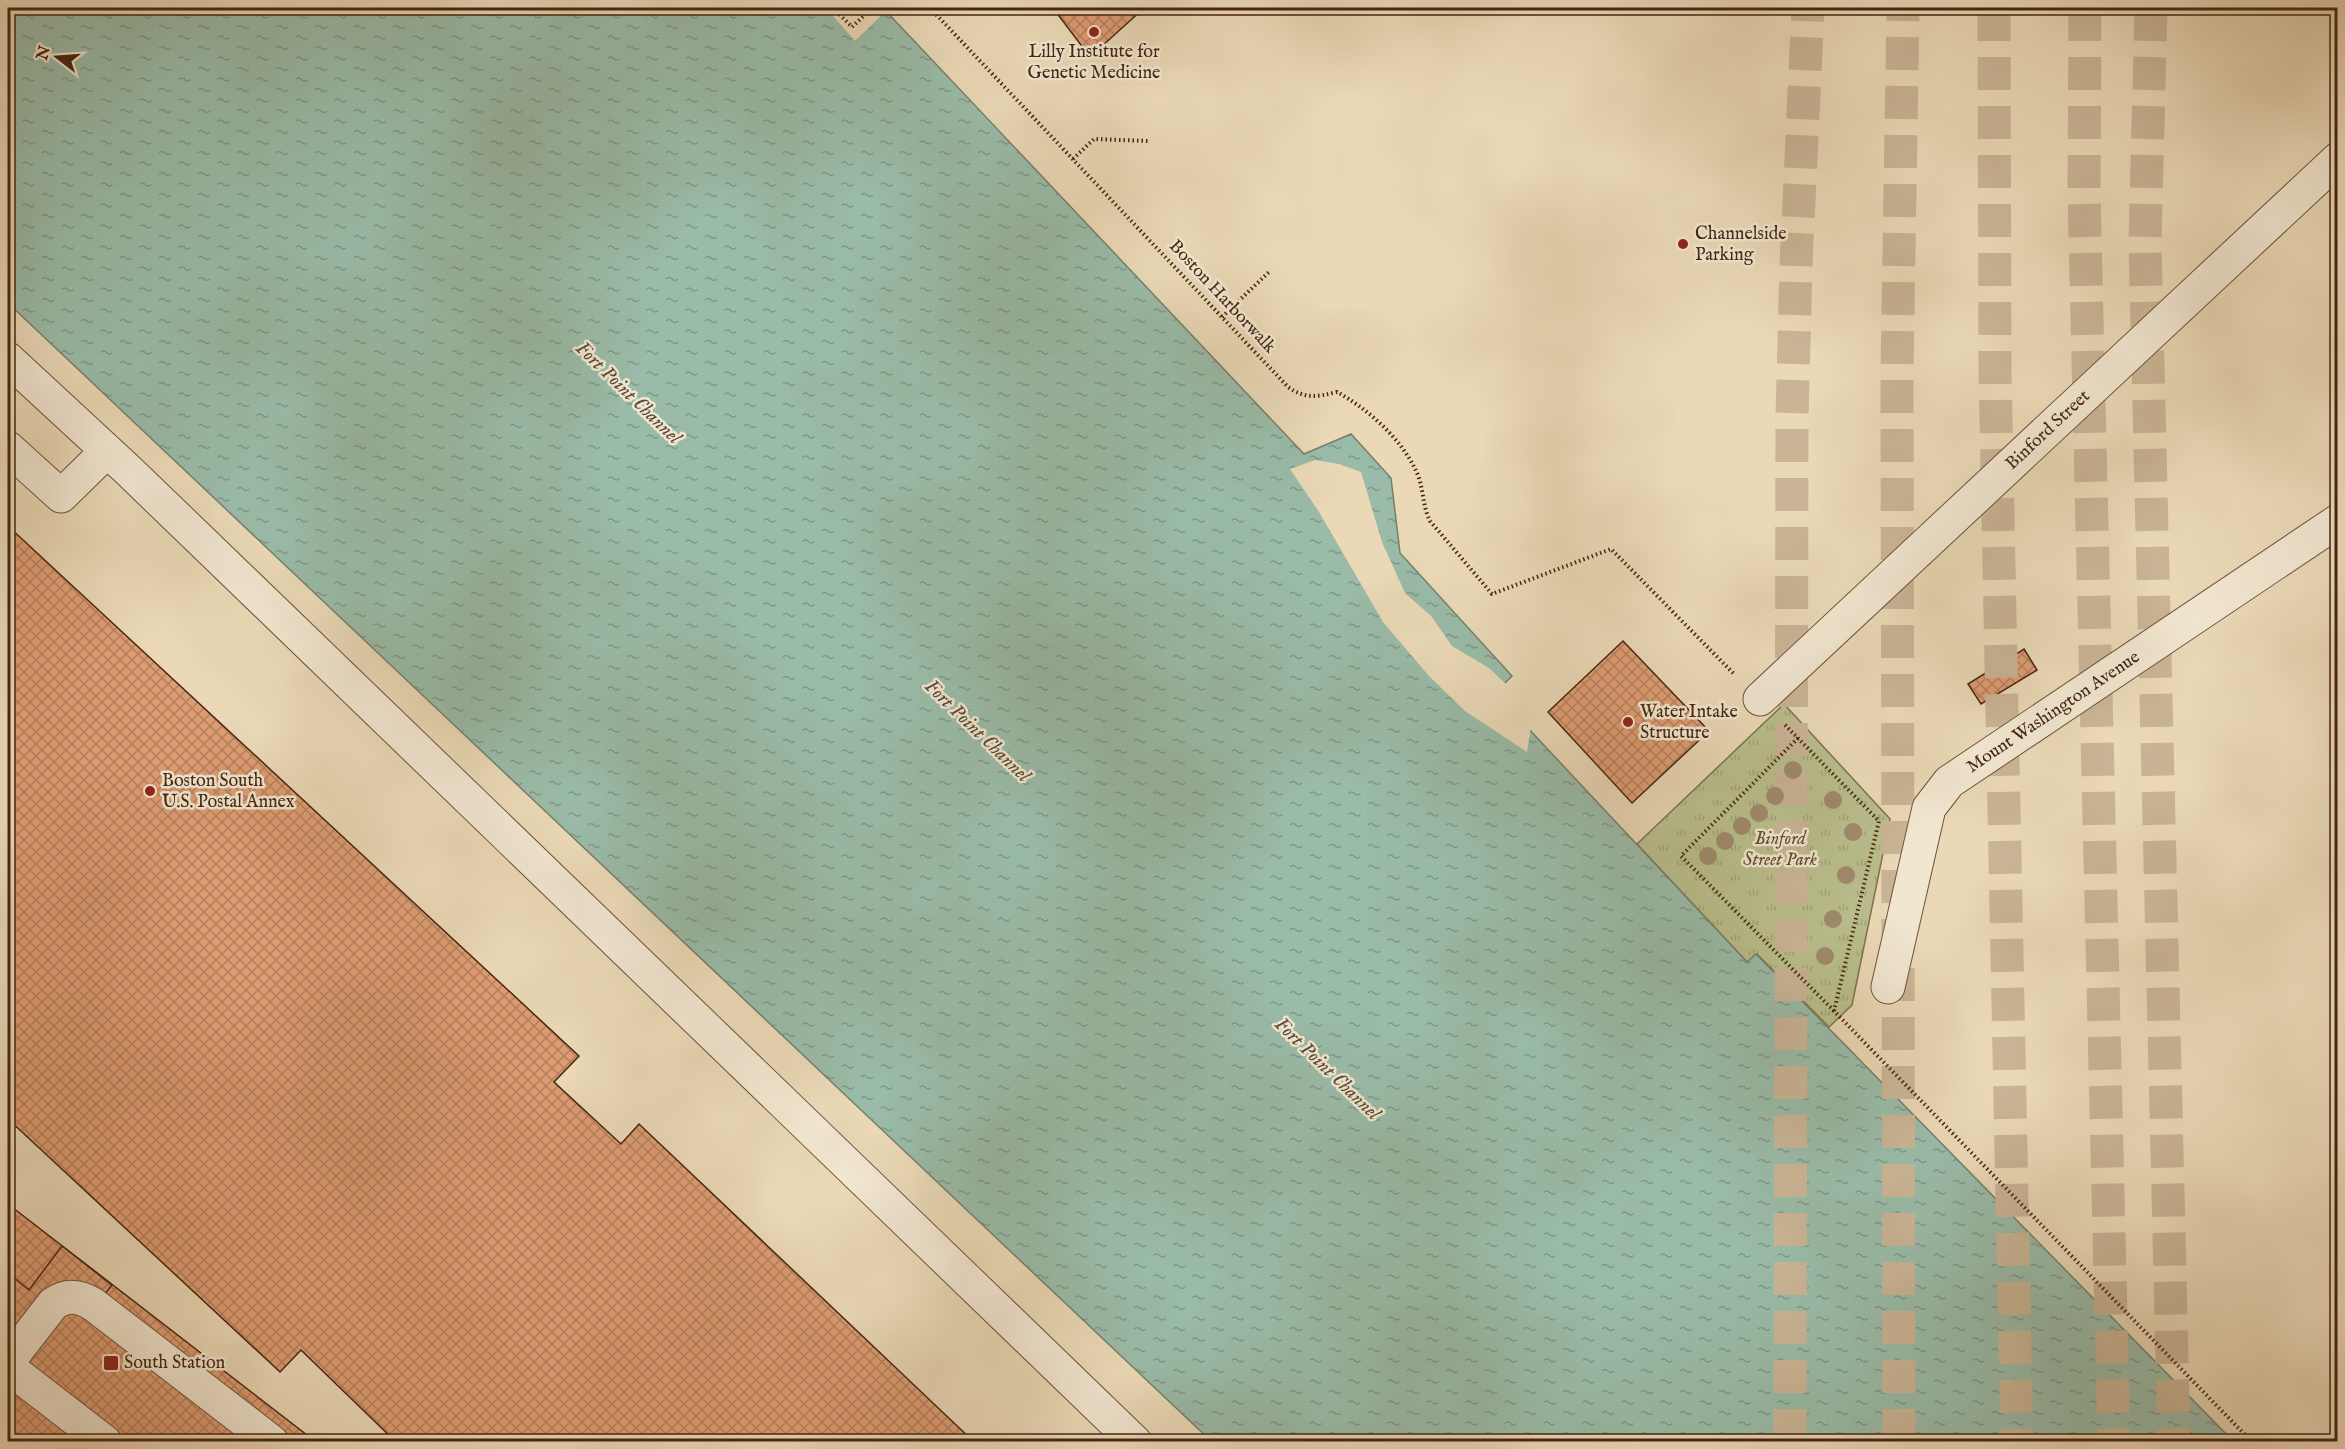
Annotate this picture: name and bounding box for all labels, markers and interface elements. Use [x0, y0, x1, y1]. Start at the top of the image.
marker: Lilly Institute for Genetic Medicine [1087, 25, 1101, 39]
north arrow [27, 27, 87, 87]
place label: Lilly Institute for Genetic Medicine [1028, 41, 1160, 85]
text: N [33, 44, 56, 64]
place label: Channelside Parking [1695, 223, 1787, 267]
street label: Boston Harborwalk [1163, 235, 1281, 359]
marker: Channelside Parking [1676, 237, 1690, 251]
water label: Fort Point Channel [570, 336, 688, 451]
street label: Binford Street [2001, 385, 2095, 475]
street label: Mount Washington Avenue [1962, 646, 2144, 778]
water label: Fort Point Channel [919, 674, 1037, 789]
place label: Water Intake Structure [1640, 701, 1738, 745]
marker: Water Intake Structure [1621, 715, 1635, 729]
place label: Boston South U.S. Postal Annex [162, 770, 295, 814]
marker: Boston South U.S. Postal Annex [143, 784, 157, 798]
park label: Binford Street Park [1743, 828, 1817, 872]
water label: Fort Point Channel [1269, 1012, 1387, 1127]
place label: South Station [124, 1352, 226, 1375]
marker: South Station [102, 1354, 120, 1372]

